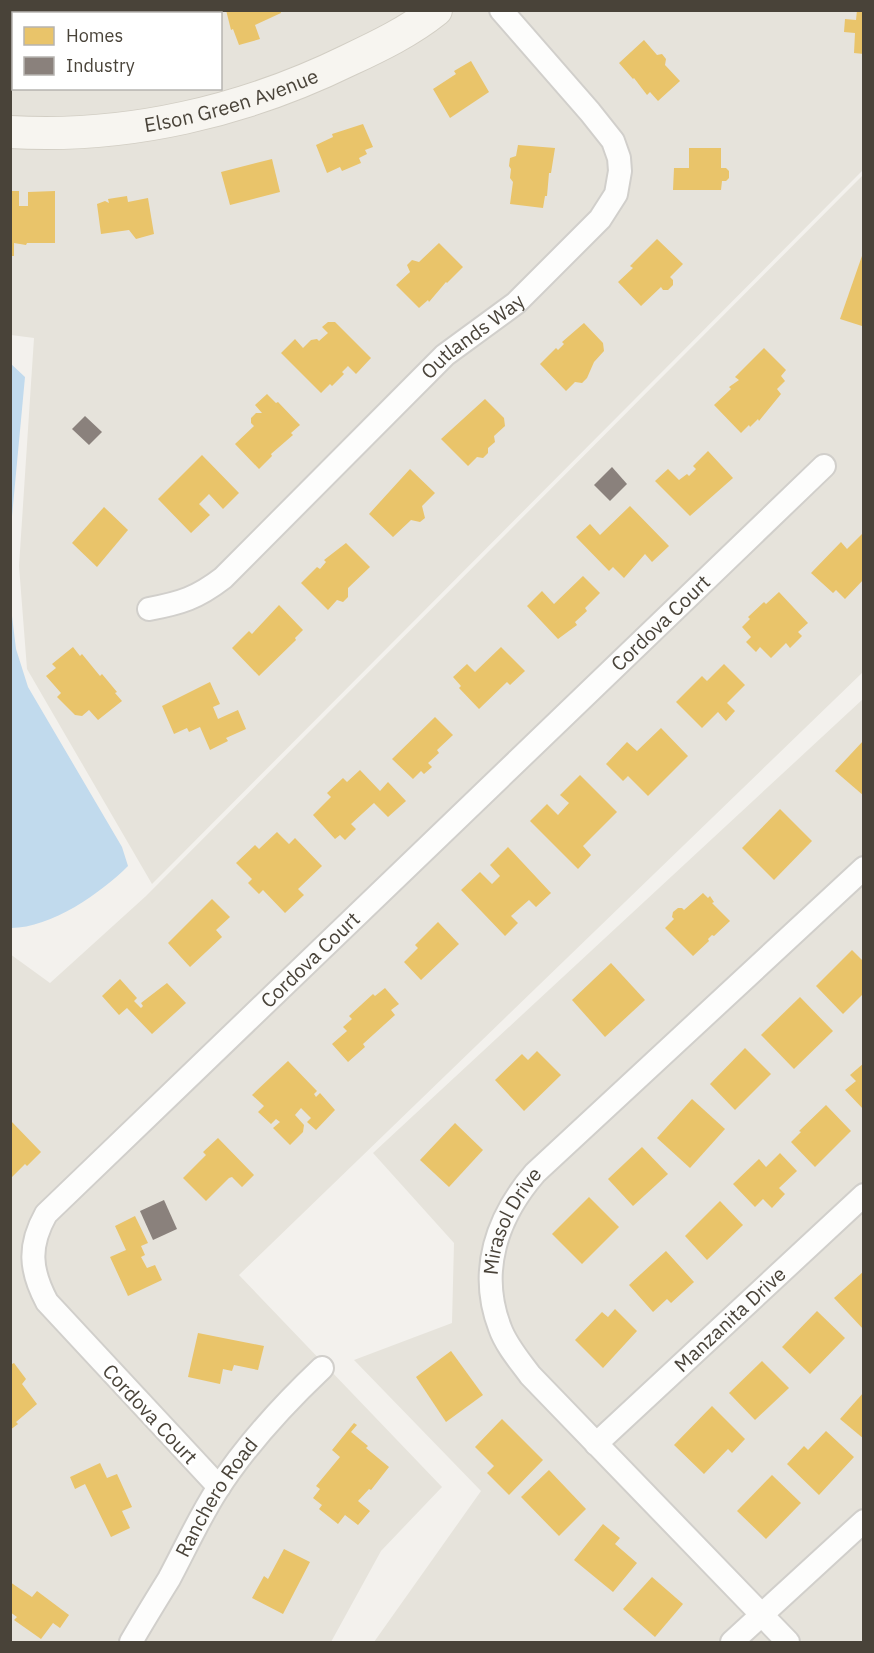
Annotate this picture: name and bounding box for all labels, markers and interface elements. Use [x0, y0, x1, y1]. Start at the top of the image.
legend [12, 12, 222, 90]
text: Homes [66, 24, 123, 47]
text: Industry [66, 54, 135, 77]
street label: Elson Green Avenue [142, 62, 322, 138]
street label: Outlands Way [415, 288, 530, 385]
street label: Cordova Court [605, 569, 716, 677]
street label: Cordova Court [254, 905, 365, 1014]
street label: Mirasol Drive [477, 1161, 547, 1276]
street label: Manzanita Drive [668, 1260, 792, 1378]
street label: Cordova Court [97, 1358, 204, 1470]
street label: Ranchero Road [169, 1432, 263, 1562]

